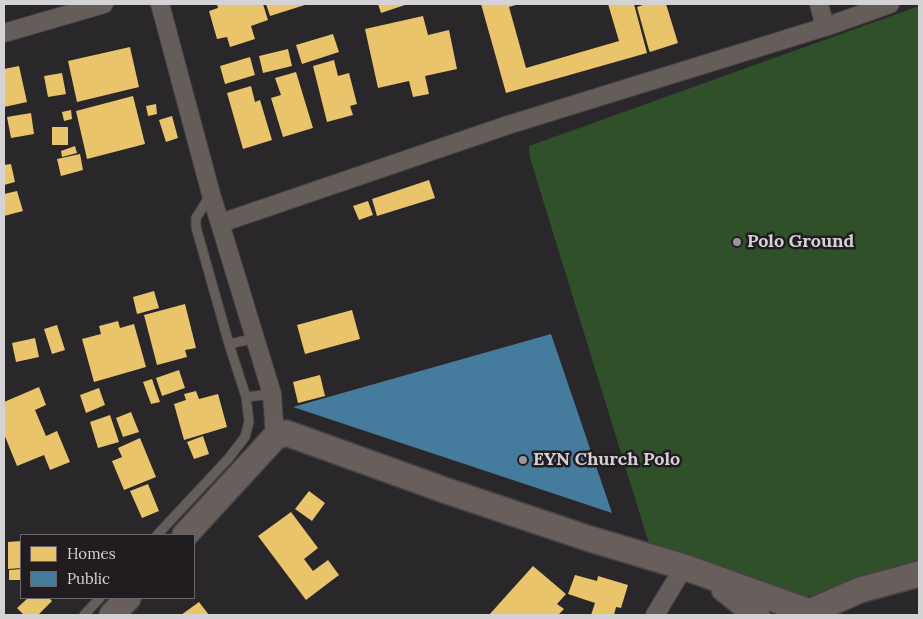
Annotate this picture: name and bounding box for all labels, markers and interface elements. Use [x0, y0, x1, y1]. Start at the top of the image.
place label: Polo Ground [747, 231, 854, 253]
marker: Polo Ground [731, 236, 743, 248]
place label: EYN Church Polo [533, 449, 680, 471]
marker: EYN Church Polo [517, 454, 529, 466]
legend [20, 534, 195, 599]
text: Homes [67, 544, 116, 563]
text: Public [67, 569, 110, 588]

